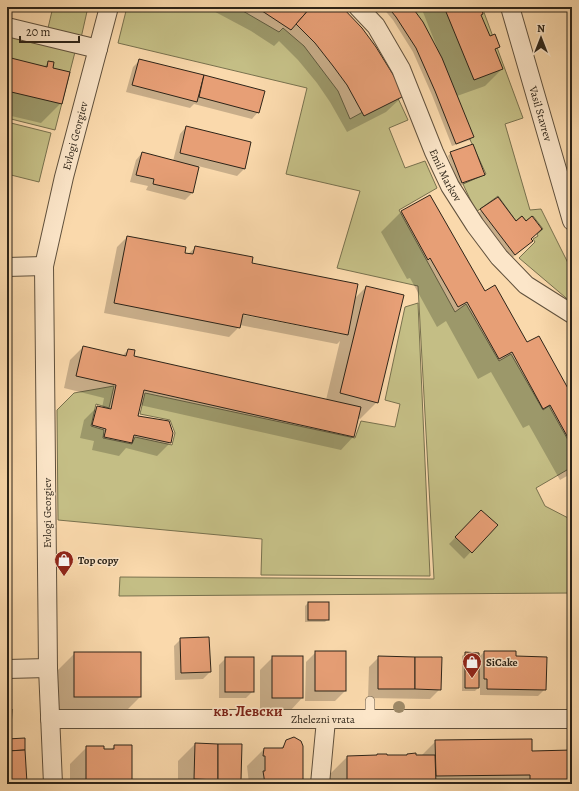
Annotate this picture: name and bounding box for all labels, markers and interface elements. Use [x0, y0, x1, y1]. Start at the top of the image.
scale bar [20, 18, 79, 44]
north arrow [521, 18, 561, 58]
text: N [537, 21, 545, 36]
text: 20 m [26, 24, 50, 40]
street label: Vasil Stavrev [526, 83, 556, 143]
street label: Evlogi Georgiev [59, 100, 91, 172]
street label: Emil Markov [426, 146, 465, 204]
street label: Evlogi Georgiev [40, 478, 55, 548]
shop icon: Top copy [53, 549, 75, 577]
place label: Top copy [78, 553, 119, 568]
shop icon: SiCake [461, 651, 483, 679]
place label: SiCake [486, 655, 518, 670]
district label: кв. Левски [213, 701, 283, 721]
street label: Zhelezni vrata [291, 712, 356, 727]

